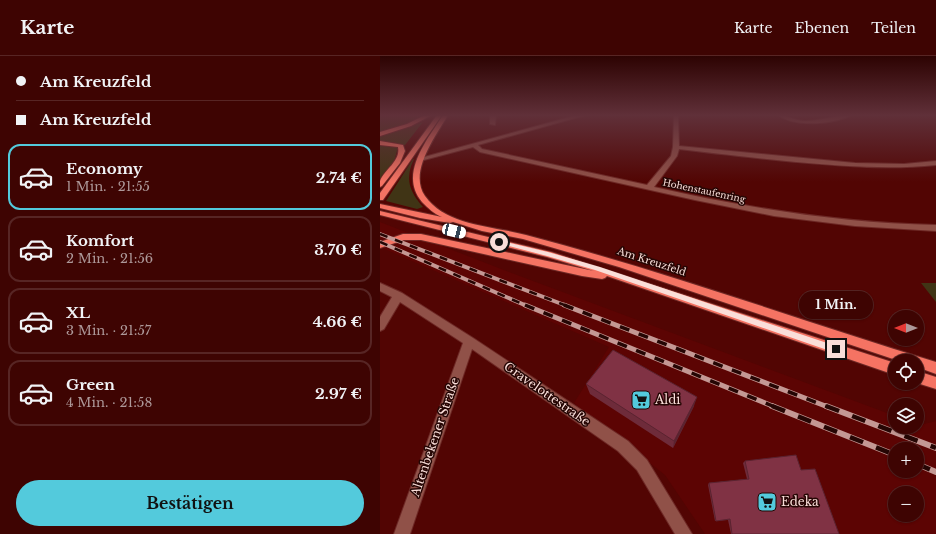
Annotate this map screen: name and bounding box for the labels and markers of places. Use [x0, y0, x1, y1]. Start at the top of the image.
supermarket icon: Aldi [630, 389, 652, 411]
place label: Aldi [654, 392, 680, 407]
supermarket icon: Edeka [756, 491, 778, 513]
place label: Edeka [781, 494, 819, 509]

